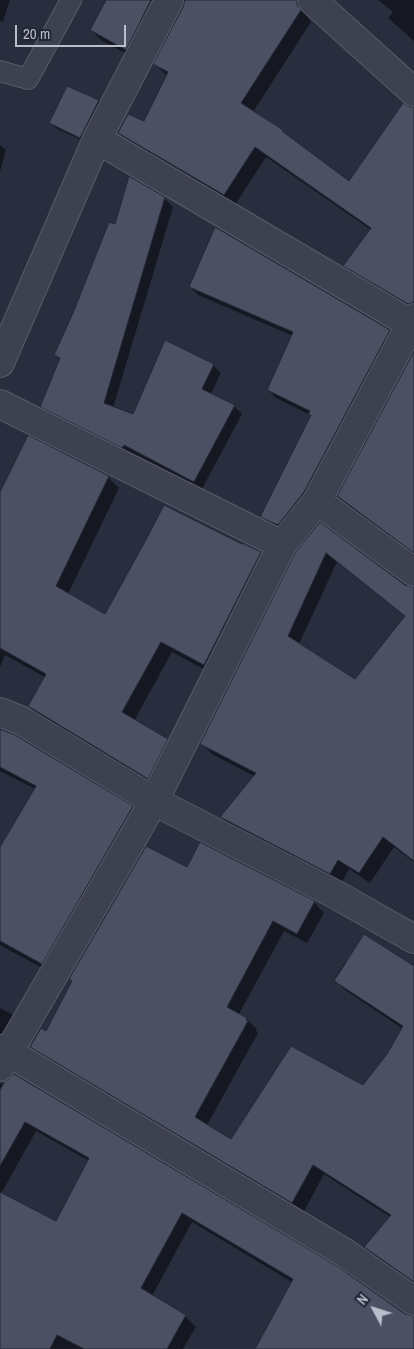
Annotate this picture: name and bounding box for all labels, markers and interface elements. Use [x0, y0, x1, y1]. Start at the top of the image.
scale bar [18, 15, 129, 47]
text: 20 m [23, 23, 50, 44]
north arrow [349, 1284, 399, 1334]
text: N [353, 1290, 372, 1308]

